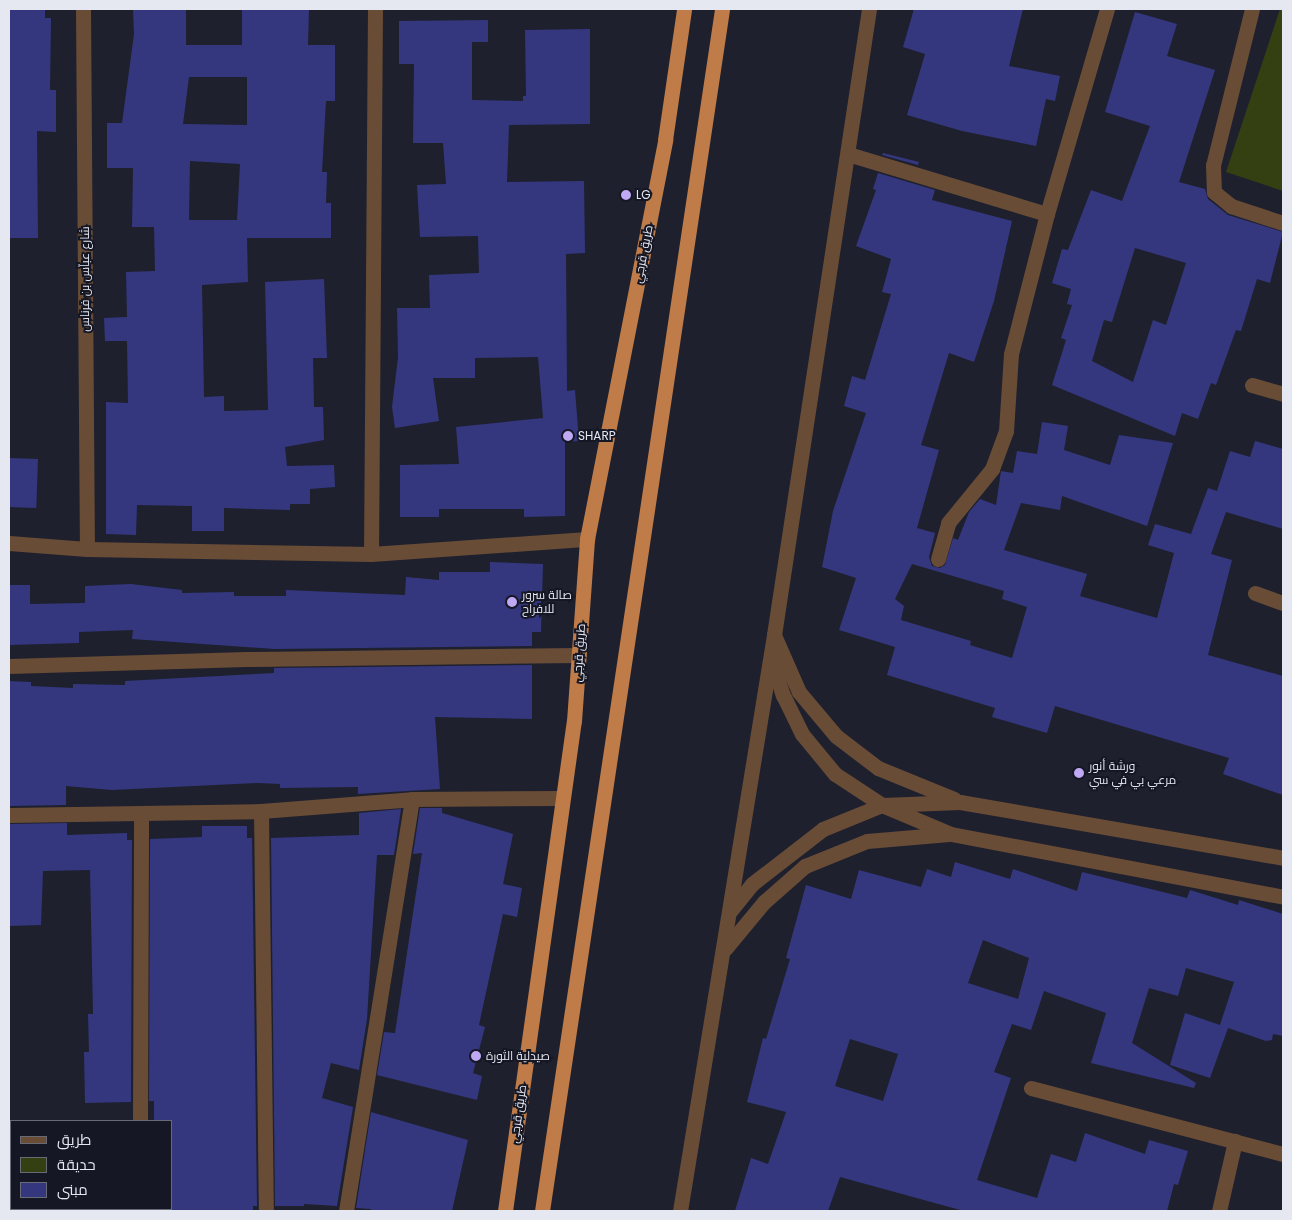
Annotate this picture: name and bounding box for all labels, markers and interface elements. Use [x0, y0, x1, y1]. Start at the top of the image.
place label: LG [636, 188, 651, 202]
marker: LG [620, 189, 632, 201]
street label: طريق قرجي [630, 224, 656, 284]
street label: شارع عباّس بن فرناس [78, 226, 92, 332]
place label: SHARP [578, 429, 616, 443]
marker: SHARP [562, 430, 574, 442]
place label: صالة سرور للافراح [522, 588, 572, 616]
marker: صالة سرور للافراح [506, 596, 518, 608]
street label: طريق قرجي [570, 623, 588, 683]
place label: ورشة أنور مرعي بي في سي [1089, 759, 1176, 787]
marker: ورشة أنور مرعي بي في سي [1073, 767, 1085, 779]
place label: صيدلية الثورة [486, 1049, 550, 1063]
marker: صيدلية الثورة [470, 1050, 482, 1062]
street label: طريق قرجي [507, 1084, 529, 1144]
legend [10, 1120, 172, 1210]
text: طريق [57, 1129, 91, 1150]
text: حديقة [57, 1154, 96, 1175]
text: مبنى [57, 1179, 88, 1200]

